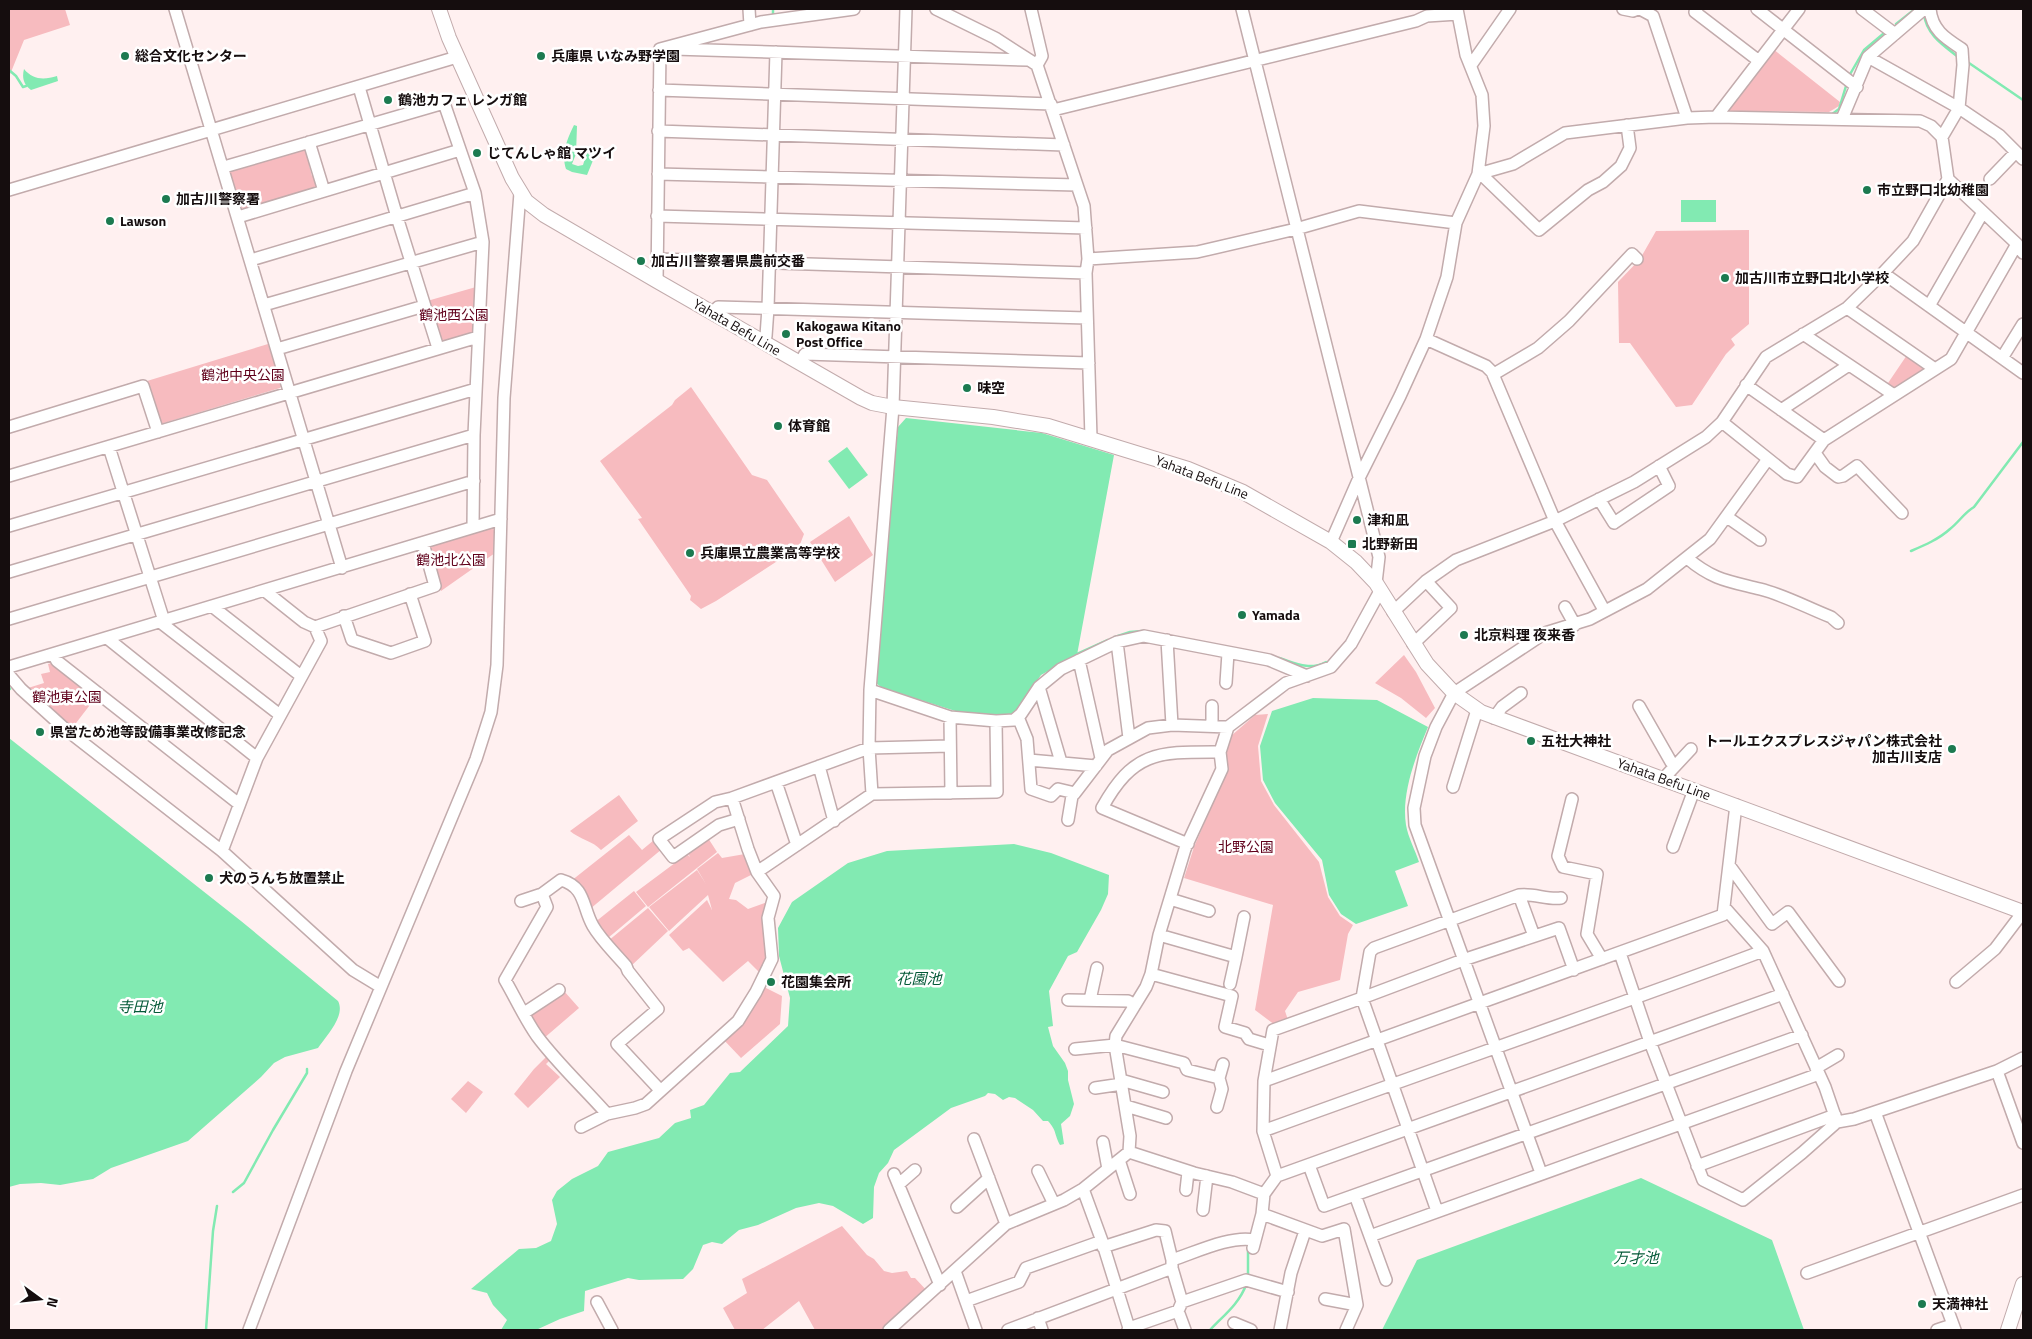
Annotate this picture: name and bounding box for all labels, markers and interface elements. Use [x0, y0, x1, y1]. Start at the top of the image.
place label: 総合文化センター [135, 45, 247, 66]
place label: 兵庫県 いなみ野学園 [551, 45, 680, 66]
marker: 総合文化センター [119, 50, 131, 62]
marker: 兵庫県 いなみ野学園 [535, 50, 547, 62]
place label: 鶴池カフェ レンガ館 [398, 89, 527, 110]
marker: 鶴池カフェ レンガ館 [382, 94, 394, 106]
place label: じてんしゃ館 マツイ [487, 142, 616, 163]
marker: じてんしゃ館 マツイ [471, 147, 483, 159]
place label: 市立野口北幼稚園 [1877, 179, 1989, 200]
marker: 市立野口北幼稚園 [1861, 184, 1873, 196]
place label: 加古川警察署 [176, 188, 260, 209]
marker: 加古川警察署 [160, 193, 172, 205]
place label: Lawson [120, 210, 166, 231]
marker: Lawson [104, 215, 116, 227]
place label: 加古川警察署県農前交番 [651, 250, 805, 271]
marker: 加古川警察署県農前交番 [635, 255, 647, 267]
place label: 加古川市立野口北小学校 [1735, 267, 1889, 288]
marker: 加古川市立野口北小学校 [1719, 272, 1731, 284]
street label: Yahata Befu Line [689, 293, 785, 360]
park label: 鶴池西公園 [419, 304, 489, 325]
place label: Kakogawa Kitano Post Office [796, 315, 901, 352]
marker: Kakogawa Kitano Post Office [780, 328, 792, 340]
park label: 鶴池中央公園 [201, 364, 285, 385]
place label: 味空 [977, 377, 1005, 398]
marker: 味空 [961, 382, 973, 394]
place label: 体育館 [788, 415, 830, 436]
marker: 体育館 [772, 420, 784, 432]
street label: Yahata Befu Line [1152, 449, 1252, 504]
place label: 津和凪 [1367, 509, 1409, 530]
marker: 津和凪 [1351, 514, 1363, 526]
place label: 北野新田 [1362, 533, 1418, 554]
marker: 北野新田 [1346, 538, 1358, 550]
place label: 兵庫県立農業高等学校 [700, 542, 840, 563]
marker: 兵庫県立農業高等学校 [684, 547, 696, 559]
park label: 鶴池北公園 [416, 549, 486, 570]
place label: Yamada [1252, 604, 1300, 625]
marker: Yamada [1236, 609, 1248, 621]
place label: 北京料理 夜来香 [1474, 624, 1575, 645]
marker: 北京料理 夜来香 [1458, 629, 1470, 641]
park label: 鶴池東公園 [32, 686, 102, 707]
place label: 県営ため池等設備事業改修記念 [50, 721, 246, 742]
marker: 県営ため池等設備事業改修記念 [34, 726, 46, 738]
place label: 五社大神社 [1541, 730, 1611, 751]
place label: トールエクスプレスジャパン株式会社 加古川支店 [1704, 730, 1942, 767]
marker: 五社大神社 [1525, 735, 1537, 747]
marker: トールエクスプレスジャパン株式会社 加古川支店 [1946, 743, 1958, 755]
street label: Yahata Befu Line [1614, 752, 1714, 805]
park label: 北野公園 [1218, 836, 1274, 857]
place label: 犬のうんち放置禁止 [219, 867, 345, 888]
marker: 犬のうんち放置禁止 [203, 872, 215, 884]
water label: 花園池 [896, 967, 943, 990]
place label: 花園集会所 [781, 971, 851, 992]
marker: 花園集会所 [765, 976, 777, 988]
water label: 寺田池 [117, 995, 164, 1018]
water label: 万才池 [1613, 1246, 1660, 1269]
north arrow [15, 1274, 65, 1324]
place label: 天満神社 [1932, 1293, 1988, 1314]
text: N [42, 1295, 64, 1310]
marker: 天満神社 [1916, 1298, 1928, 1310]

